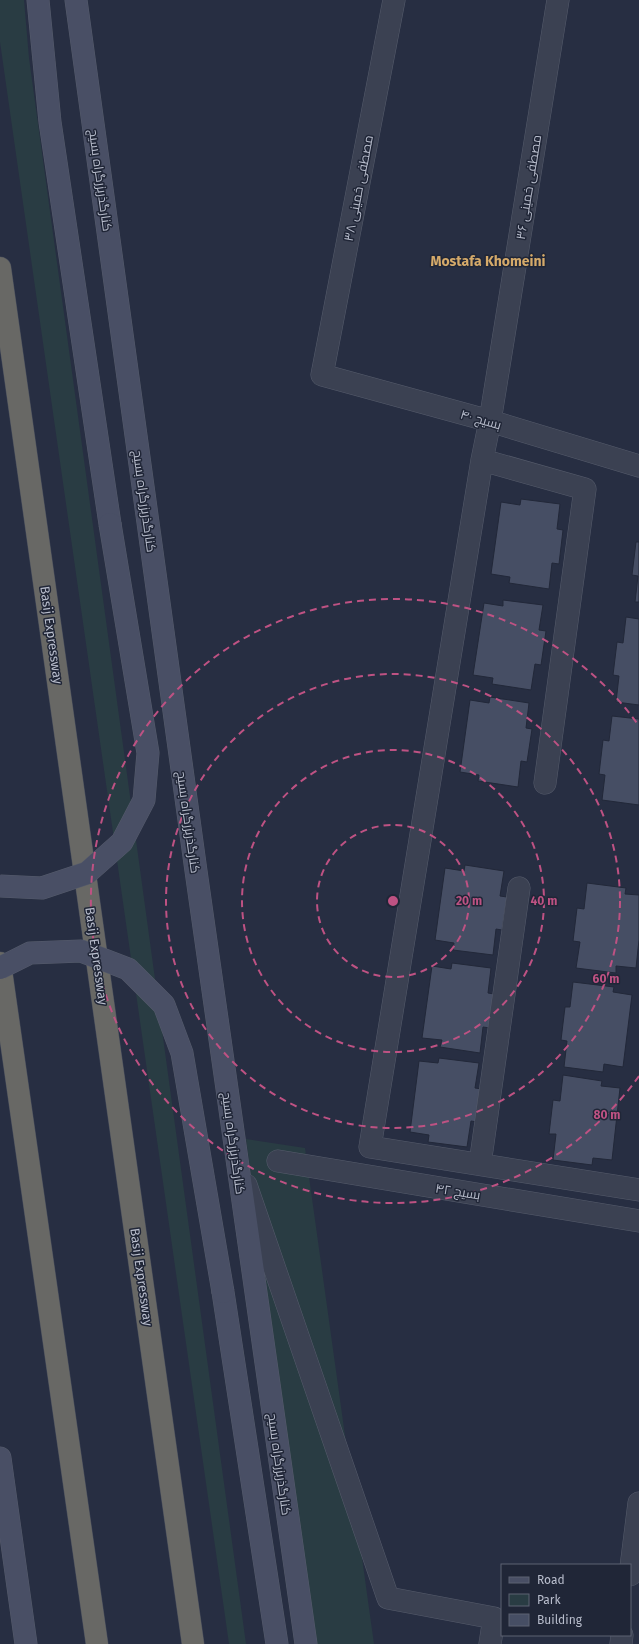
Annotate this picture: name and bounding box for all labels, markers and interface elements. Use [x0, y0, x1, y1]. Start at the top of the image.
street label: کنارگذربزرگراه بسیج [85, 128, 115, 232]
street label: مصطفی خمینی ۳۸ [341, 134, 376, 242]
street label: مصطفی خمینی ۳۶ [513, 134, 544, 241]
district label: Mostafa Khomeini [430, 253, 546, 270]
street label: بسیج ۴۰ [458, 406, 503, 433]
street label: کنارگذربزرگراه بسیج [129, 449, 159, 553]
street label: Basij Expressway [37, 585, 66, 686]
street label: کنارگذربزرگراه بسیج [173, 770, 203, 874]
centre of rings [386, 894, 400, 908]
text: 20 m [456, 894, 482, 908]
text: 40 m [531, 894, 557, 908]
street label: Basij Expressway [82, 906, 111, 1007]
text: 60 m [593, 972, 619, 986]
street label: کنارگذربزرگراه بسیج [218, 1091, 248, 1195]
text: 80 m [594, 1108, 620, 1122]
street label: بسیج ۴۲ [434, 1181, 482, 1203]
street label: Basij Expressway [127, 1227, 156, 1328]
street label: کنارگذربزرگراه بسیج [264, 1412, 294, 1516]
legend [501, 1564, 631, 1636]
text: Road [537, 1573, 565, 1587]
text: Park [537, 1593, 561, 1607]
text: Building [537, 1613, 583, 1627]

